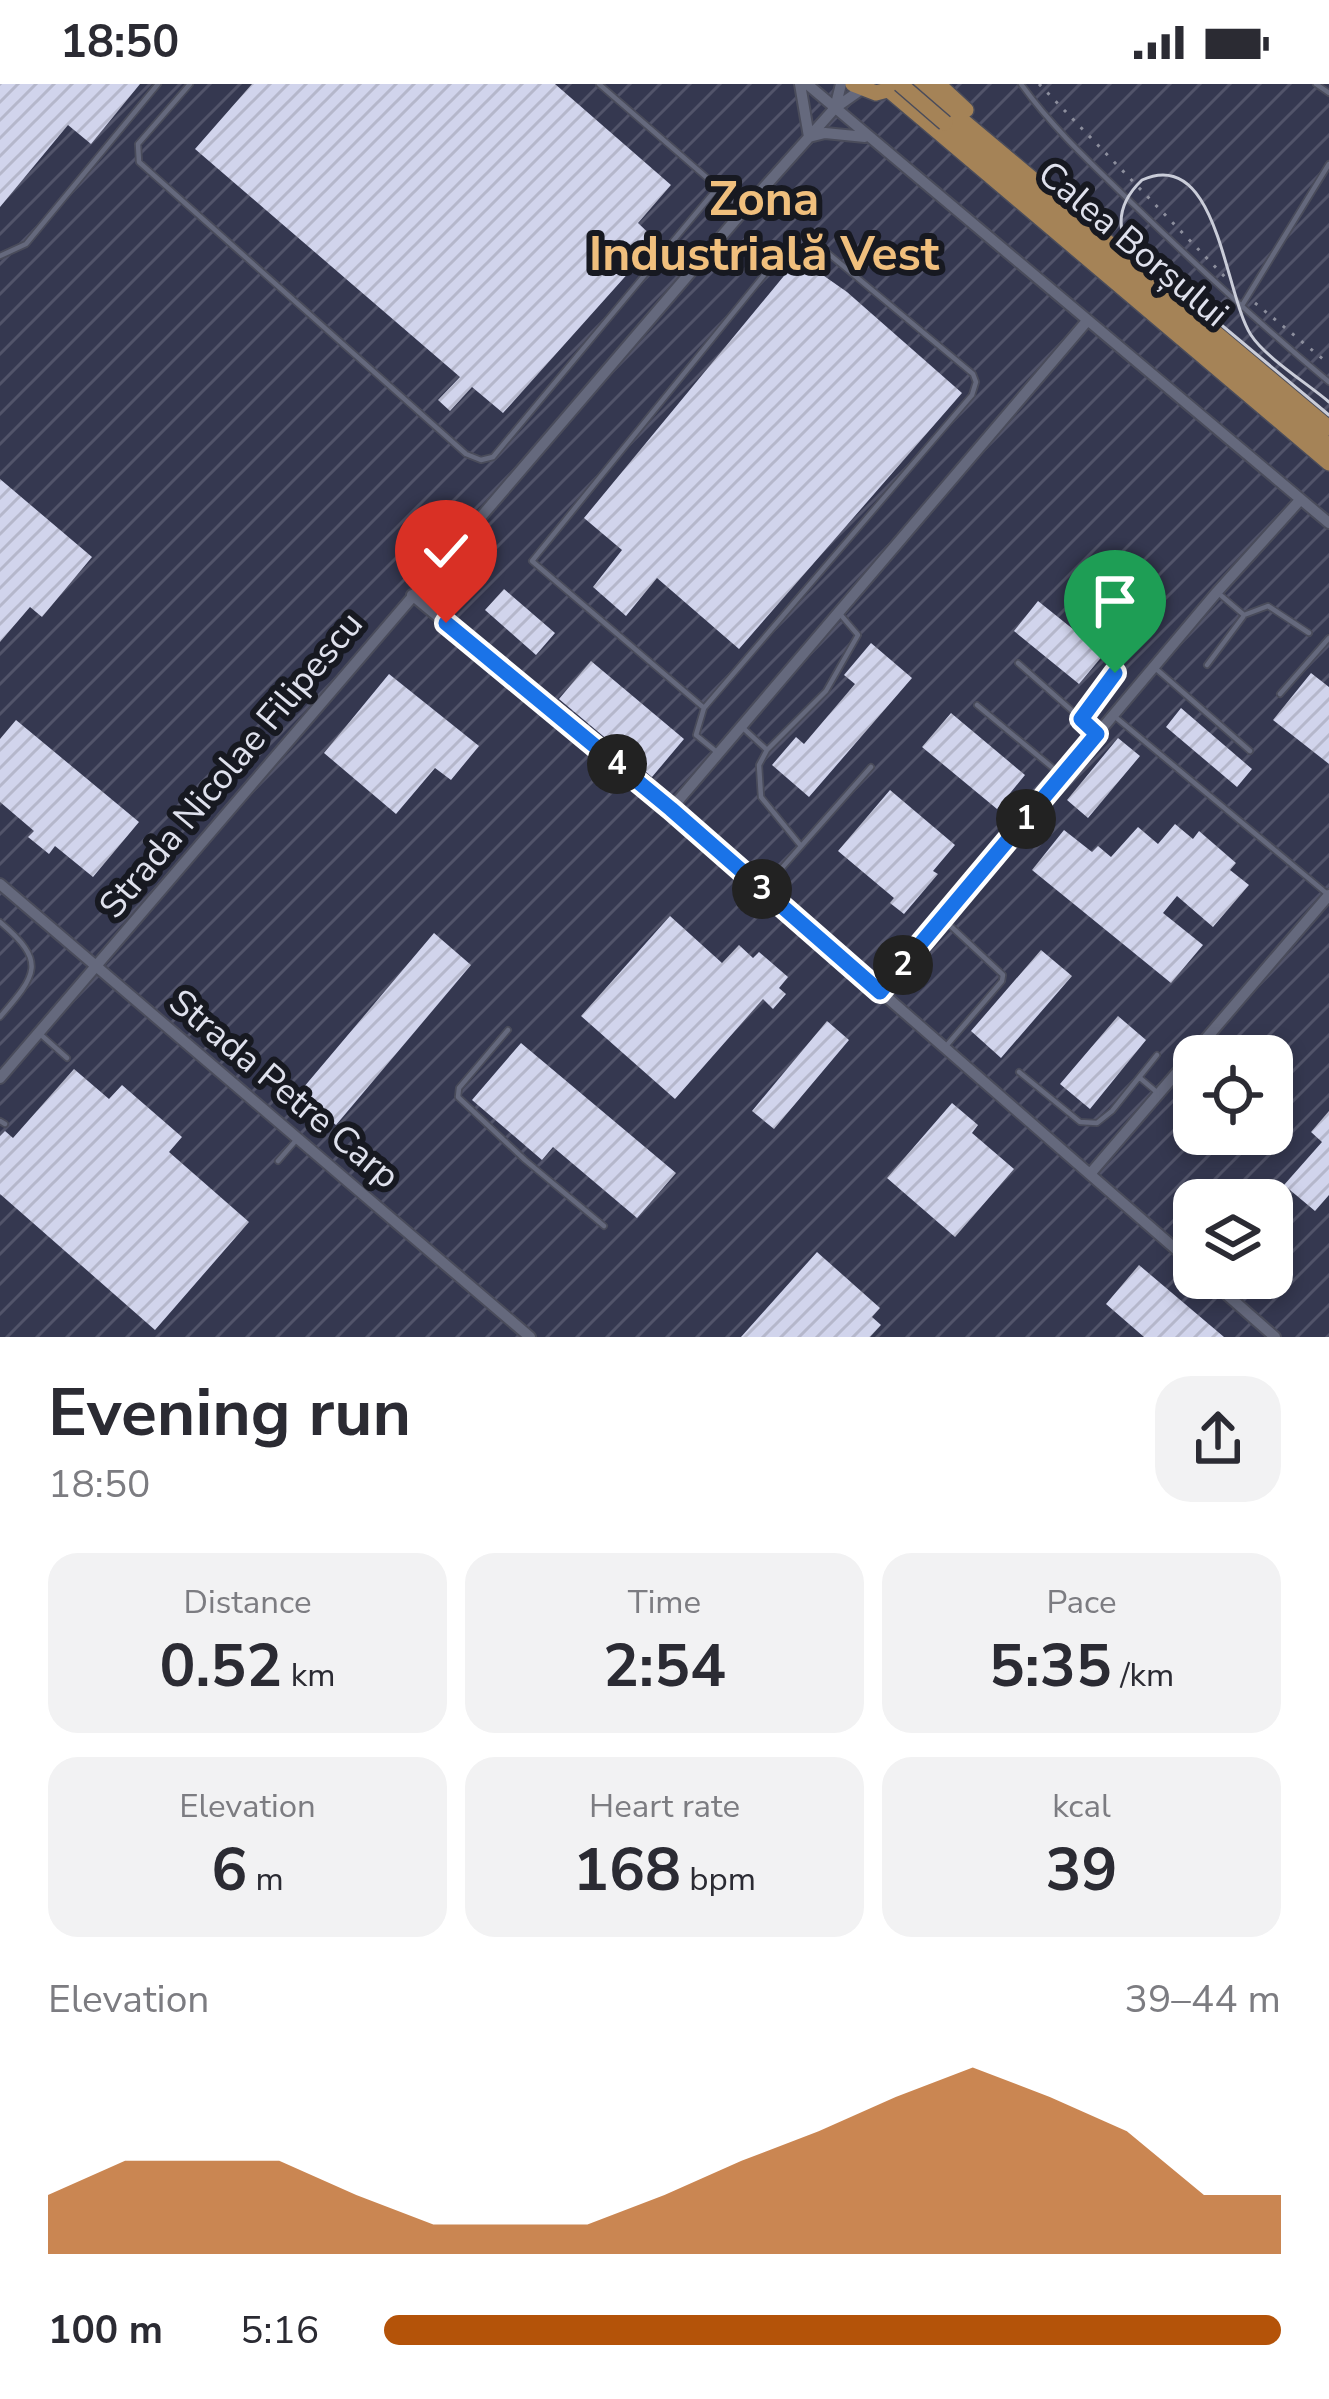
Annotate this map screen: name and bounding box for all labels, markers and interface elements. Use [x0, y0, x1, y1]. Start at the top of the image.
text: 18:50 [60, 12, 179, 73]
street label: Calea Borșului [1027, 150, 1239, 338]
district label: Zona Industrială Vest [589, 166, 940, 287]
pin [395, 500, 497, 623]
icon: check [413, 518, 479, 584]
pin [1064, 550, 1166, 673]
icon: arrive [1082, 568, 1148, 634]
street label: Strada Nicolae Filipescu [88, 601, 374, 929]
pin: 4 [587, 734, 647, 794]
text: 4 [607, 741, 627, 786]
pin: 1 [996, 789, 1056, 849]
text: 1 [1016, 796, 1036, 841]
pin: 3 [732, 859, 792, 919]
text: 3 [752, 866, 772, 911]
pin: 2 [873, 935, 933, 995]
text: 2 [893, 942, 913, 987]
street label: Strada Petre Carp [158, 978, 410, 1200]
map controls [1173, 1035, 1293, 1299]
button: locate [1173, 1035, 1293, 1155]
button: layers [1173, 1179, 1293, 1299]
text: Evening run [48, 1368, 411, 1458]
button: share [1155, 1376, 1281, 1502]
text: 18:50 [48, 1458, 151, 1511]
text: Distance [183, 1580, 312, 1625]
text: Time [628, 1580, 701, 1625]
text: Pace [1046, 1580, 1117, 1625]
text: 0.52 [159, 1625, 282, 1707]
text: 2:54 [603, 1625, 726, 1707]
text: 5:35 [989, 1625, 1112, 1707]
text: km [282, 1653, 336, 1698]
text: /km [1112, 1653, 1174, 1698]
text: Elevation [179, 1784, 316, 1829]
text: Heart rate [589, 1784, 740, 1829]
text: kcal [1052, 1784, 1111, 1829]
text: 6 [211, 1829, 247, 1911]
text: 168 [573, 1829, 681, 1911]
text: 39 [1046, 1829, 1118, 1911]
text: m [247, 1857, 284, 1902]
text: bpm [681, 1857, 756, 1902]
text: Elevation [48, 1973, 209, 2026]
text: 39–44 m [1124, 1973, 1281, 2026]
text: 100 m [48, 2304, 163, 2357]
text: 5:16 [240, 2304, 319, 2357]

